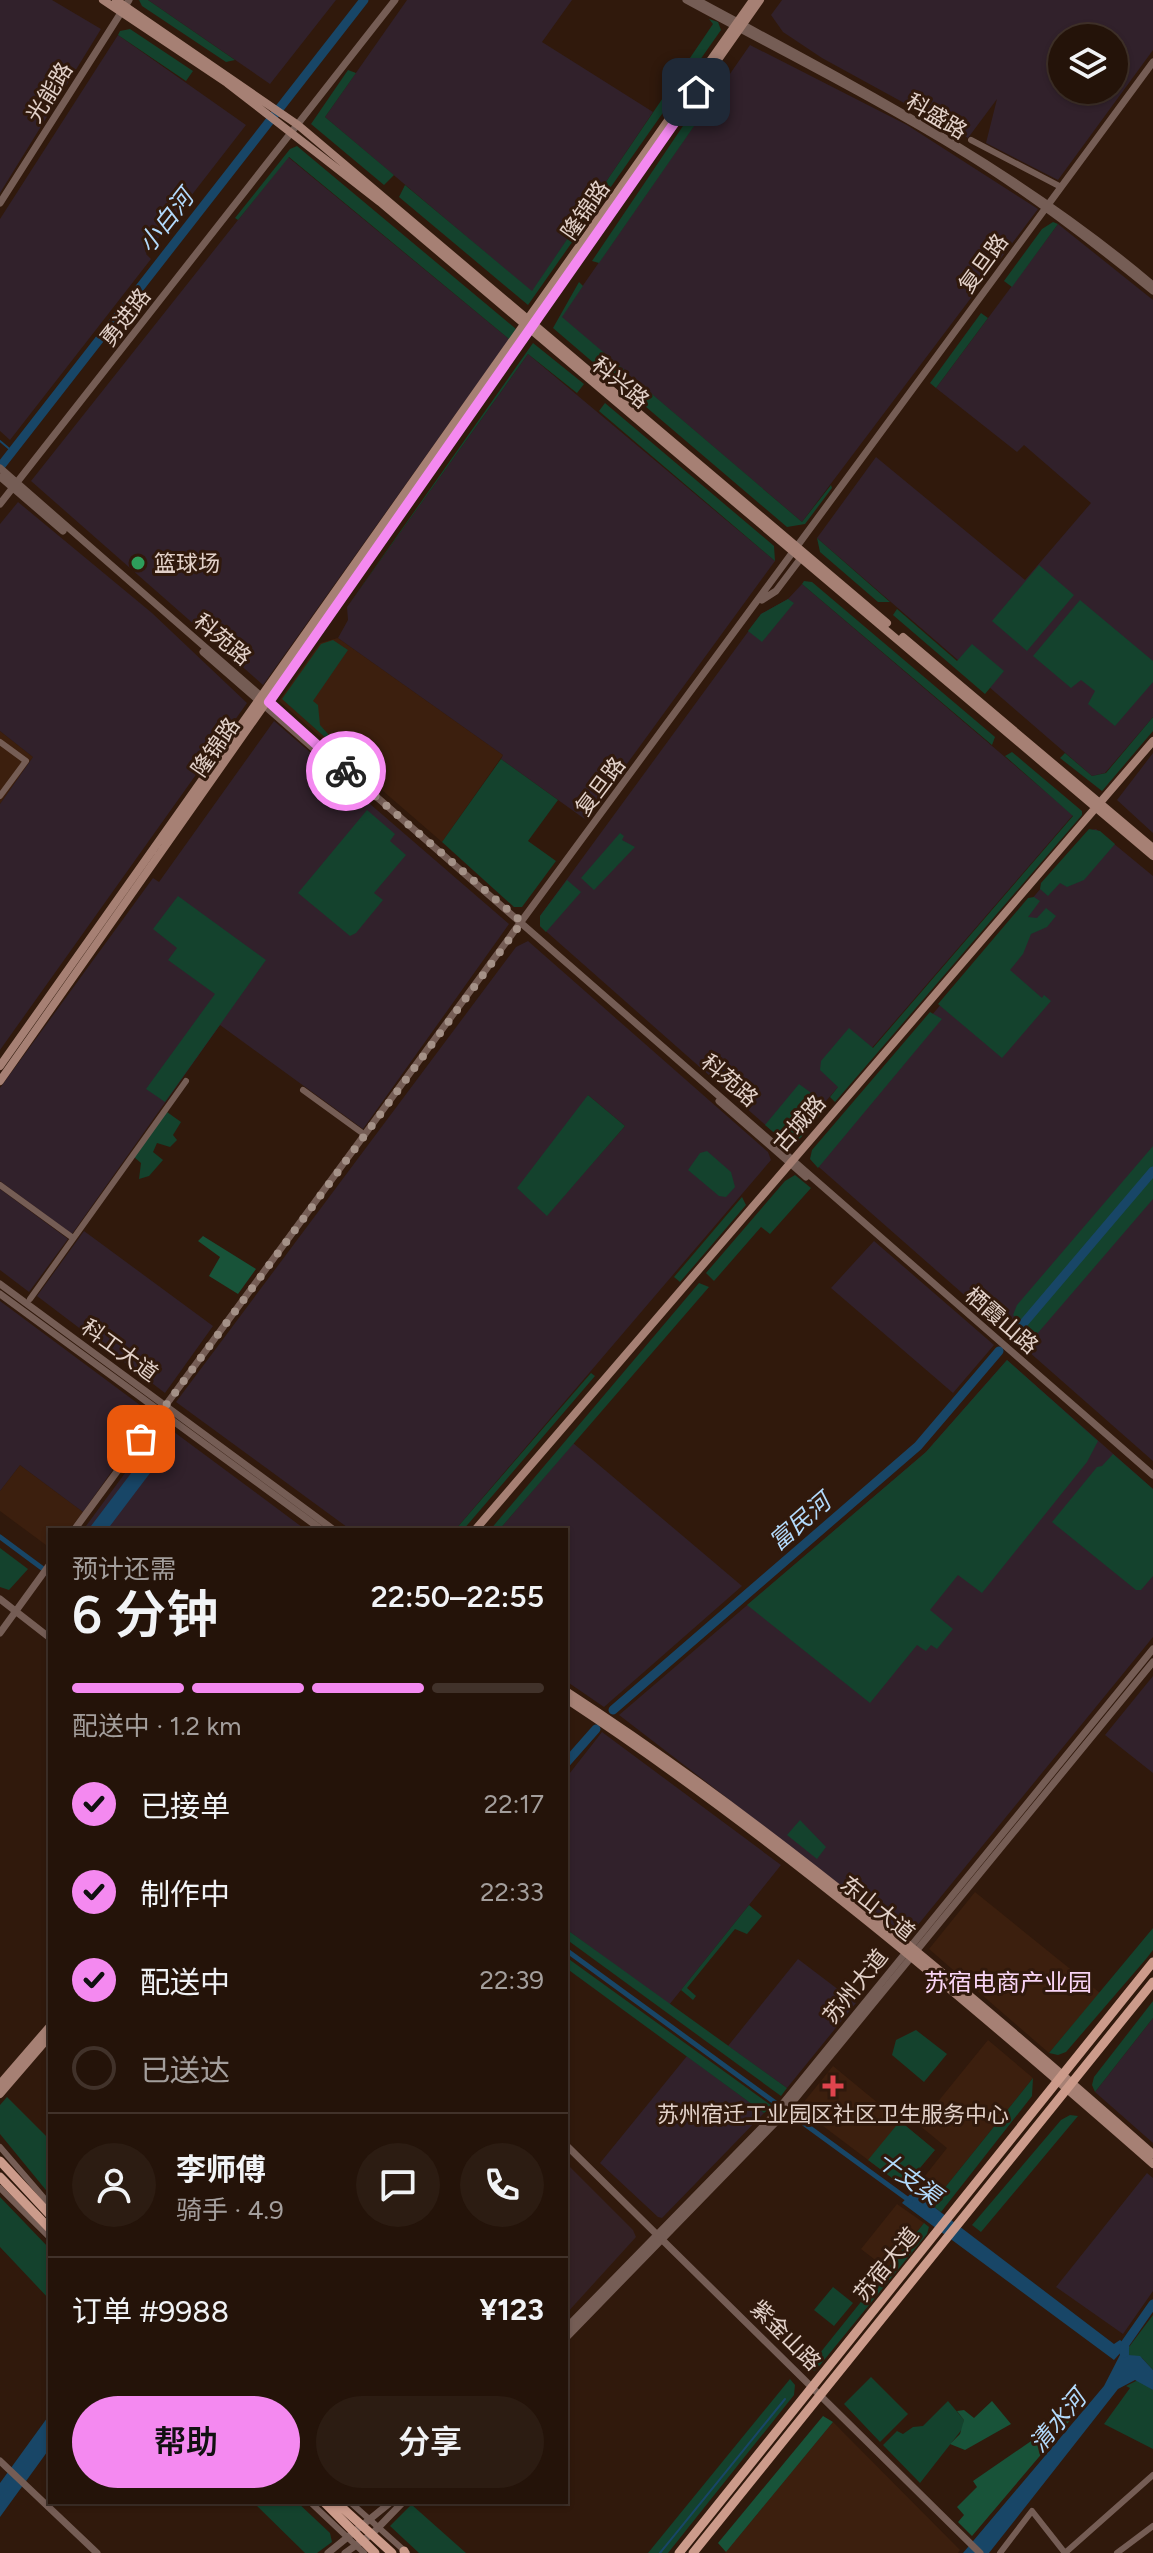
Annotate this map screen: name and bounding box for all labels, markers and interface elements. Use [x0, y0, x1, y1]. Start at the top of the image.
map controls [1048, 24, 1128, 104]
button: layers [1048, 24, 1128, 104]
street label: 光能路 [20, 57, 78, 127]
pin [662, 58, 730, 126]
icon: home [674, 70, 718, 114]
street label: 科盛路 [901, 88, 972, 145]
street label: 隆锦路 [555, 176, 615, 245]
water label: 小白河 [132, 180, 202, 258]
street label: 复旦路 [953, 229, 1014, 298]
street label: 勇进路 [94, 283, 156, 352]
street label: 科兴路 [587, 351, 655, 414]
place label: 篮球场 [154, 550, 220, 577]
marker: 篮球场 [129, 554, 147, 572]
street label: 科苑路 [189, 608, 257, 671]
street label: 隆锦路 [185, 713, 245, 782]
courier [306, 731, 386, 811]
icon: bike [324, 749, 368, 793]
street label: 复旦路 [570, 752, 631, 821]
street label: 科苑路 [696, 1049, 763, 1112]
street label: 古城路 [768, 1090, 831, 1157]
street label: 栖霞山路 [960, 1281, 1044, 1359]
street label: 科工大道 [76, 1314, 163, 1387]
pin [107, 1405, 175, 1473]
icon: bag [119, 1417, 163, 1461]
water label: 富民河 [763, 1484, 839, 1556]
text: 预计还需 [72, 1553, 176, 1585]
text: 22:50–22:55 [371, 1578, 544, 1615]
text: 6 分钟 [72, 1584, 218, 1646]
text: 配送中 · 1.2 km [72, 1710, 241, 1742]
icon: check [72, 1782, 116, 1826]
text: 已接单 [140, 1788, 230, 1825]
text: 22:17 [484, 1788, 544, 1820]
icon: check [72, 1870, 116, 1914]
street label: 东山大道 [835, 1870, 920, 1947]
text: 制作中 [140, 1876, 230, 1913]
text: 22:33 [480, 1876, 544, 1908]
street label: 苏州大道 [817, 1944, 894, 2029]
icon: check [72, 1958, 116, 2002]
text: 配送中 [140, 1964, 230, 2001]
text: 22:39 [479, 1964, 544, 1996]
district label: 苏宿电商产业园 [924, 1968, 1092, 1997]
text: 已送达 [140, 2052, 230, 2089]
marker: 苏州宿迁工业园区社区卫生服务中心 [822, 2075, 844, 2097]
place label: 苏州宿迁工业园区社区卫生服务中心 [657, 2101, 1009, 2128]
button: person [72, 2143, 156, 2227]
button: chat [356, 2143, 440, 2227]
button: phone [460, 2143, 544, 2227]
water label: 十支渠 [872, 2145, 949, 2212]
text: 李师傅 [176, 2151, 266, 2188]
text: 骑手 · 4.9 [176, 2194, 284, 2226]
street label: 苏宿大道 [848, 2222, 925, 2307]
text: ¥123 [479, 2291, 544, 2328]
text: 订单 #9988 [72, 2293, 229, 2330]
street label: 紫金山路 [745, 2295, 826, 2376]
water label: 清水河 [1023, 2381, 1094, 2458]
button: 帮助 [72, 2396, 300, 2488]
button: 分享 [316, 2396, 544, 2488]

